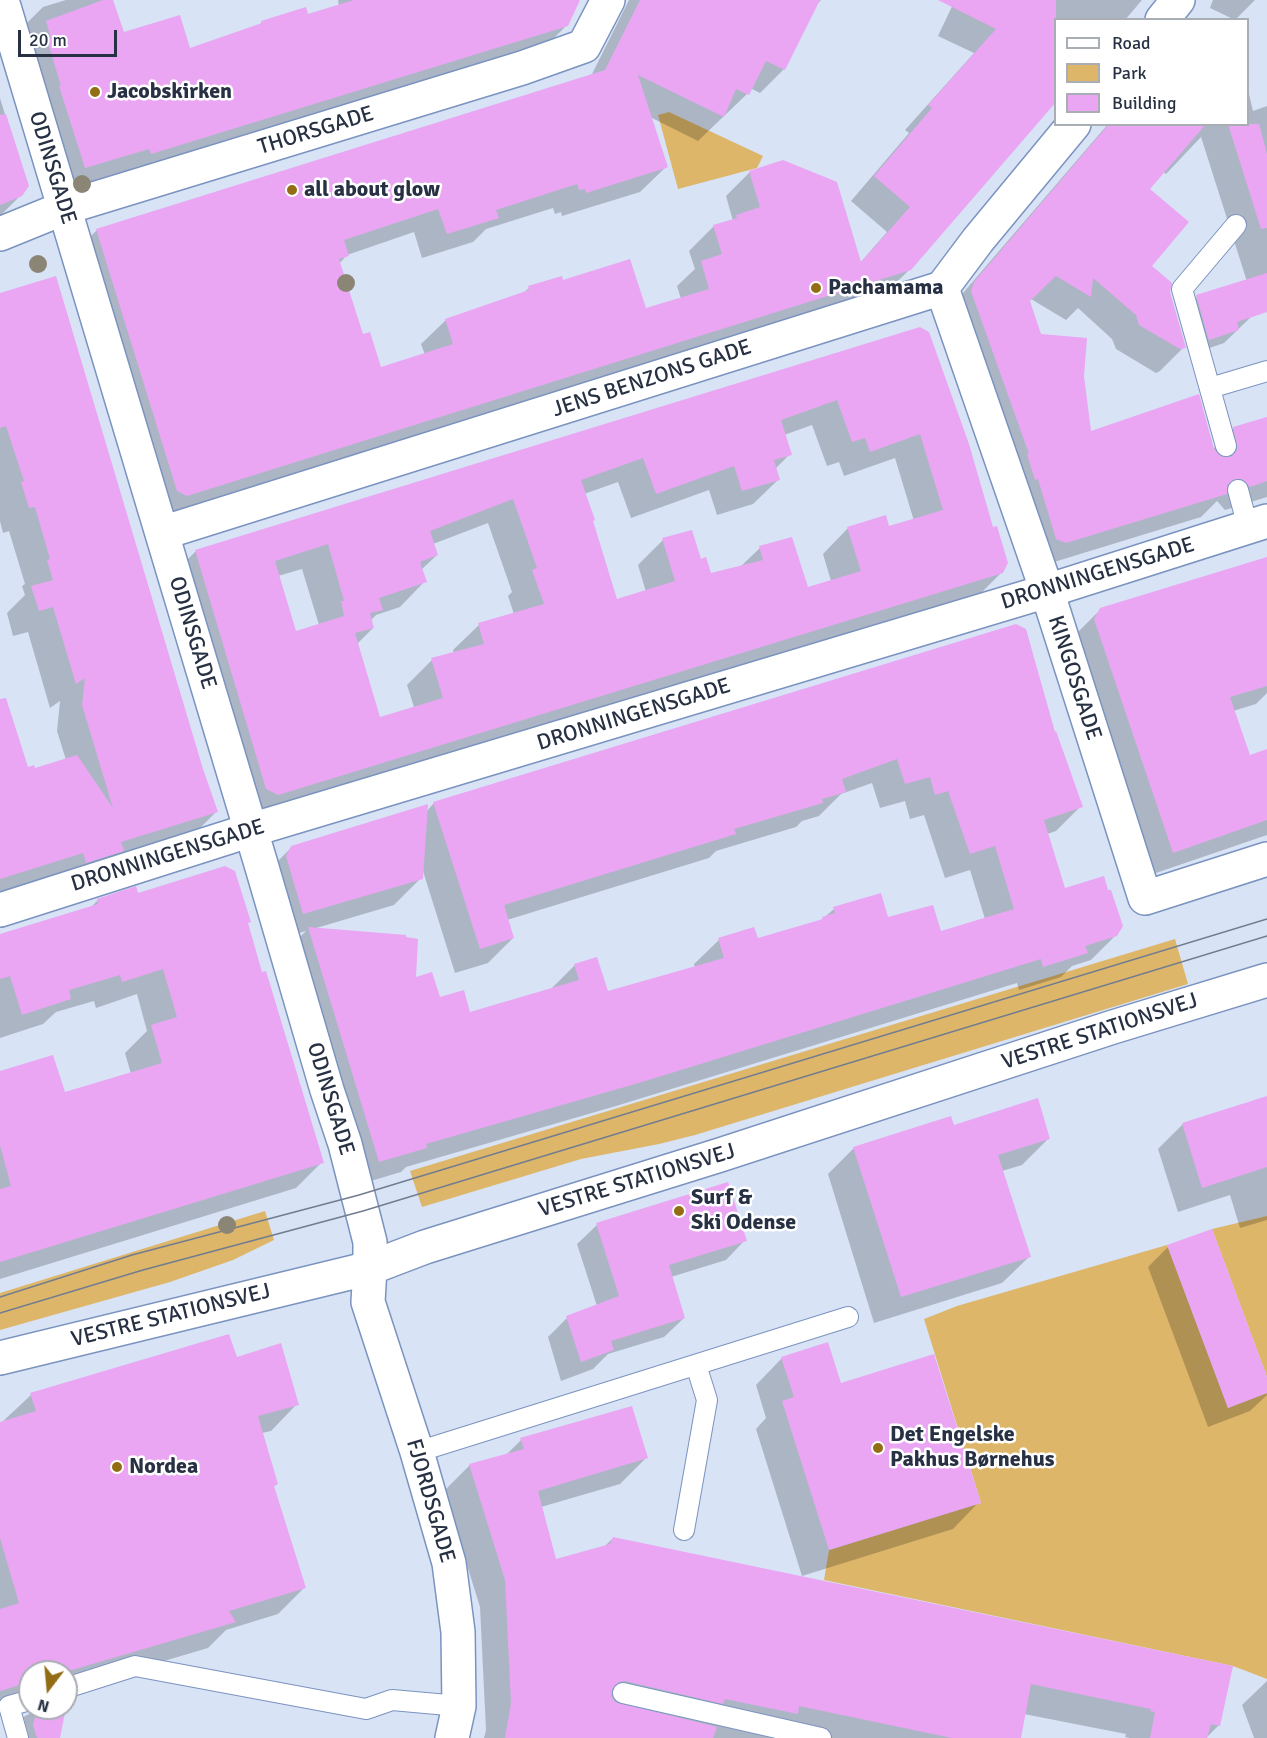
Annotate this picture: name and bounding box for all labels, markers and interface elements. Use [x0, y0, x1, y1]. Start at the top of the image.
scale bar [21, 18, 120, 56]
legend [1054, 18, 1249, 126]
text: 20 m [29, 29, 67, 51]
text: Road [1112, 32, 1151, 54]
text: Park [1112, 62, 1147, 84]
place label: Jacobskirken [107, 79, 232, 105]
marker: Jacobskirken [88, 85, 102, 99]
text: Building [1112, 92, 1176, 114]
street label: THORSGADE [255, 101, 377, 161]
street label: ODINSGADE [22, 108, 82, 228]
place label: all about glow [304, 177, 440, 203]
marker: all about glow [285, 183, 299, 197]
place label: Pachamama [828, 275, 943, 301]
marker: Pachamama [809, 281, 823, 295]
street label: JENS BENZONS GADE [549, 334, 755, 424]
street label: DRONNINGENSGADE [998, 532, 1198, 616]
street label: ODINSGADE [162, 573, 222, 693]
street label: KINGOSGADE [1041, 612, 1107, 744]
street label: DRONNINGENSGADE [534, 673, 734, 757]
street label: DRONNINGENSGADE [68, 814, 268, 898]
street label: VESTRE STATIONSVEJ [999, 988, 1201, 1076]
street label: ODINSGADE [300, 1039, 360, 1159]
street label: VESTRE STATIONSVEJ [535, 1138, 739, 1224]
place label: Surf & Ski Odense [691, 1185, 796, 1236]
marker: Surf & Ski Odense [672, 1204, 686, 1218]
street label: VESTRE STATIONSVEJ [69, 1278, 273, 1354]
place label: Det Engelske Pakhus Børnehus [890, 1422, 1054, 1474]
street label: FJORDSGADE [400, 1436, 460, 1566]
marker: Det Engelske Pakhus Børnehus [871, 1441, 885, 1455]
place label: Nordea [129, 1454, 198, 1480]
marker: Nordea [110, 1460, 124, 1474]
north arrow [18, 1660, 78, 1720]
text: N [35, 1694, 52, 1717]

